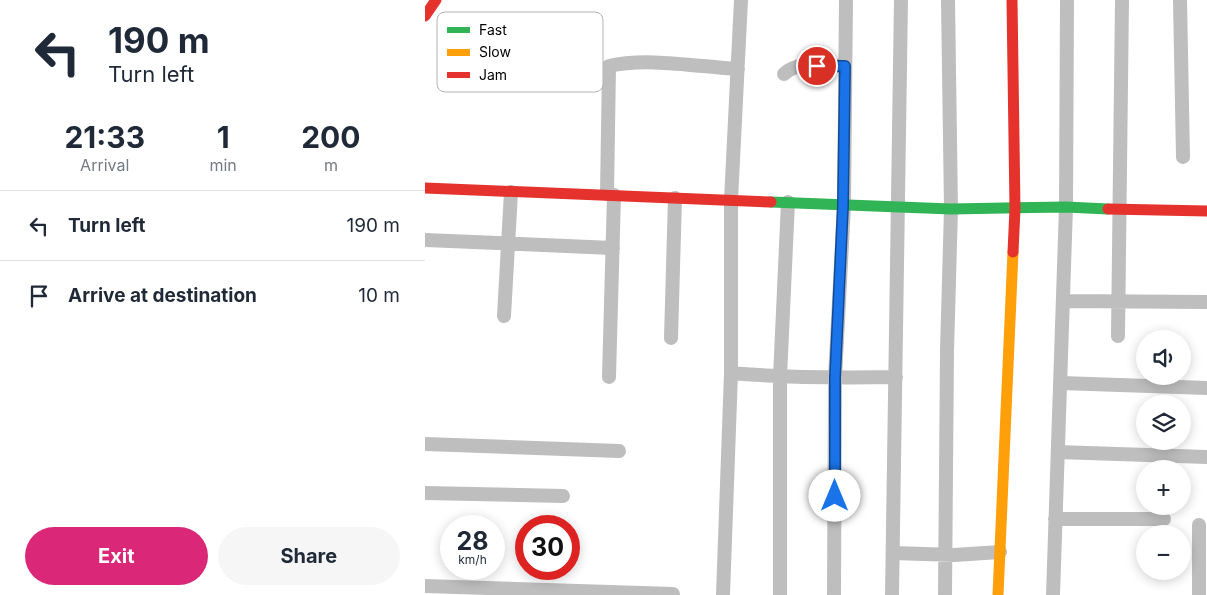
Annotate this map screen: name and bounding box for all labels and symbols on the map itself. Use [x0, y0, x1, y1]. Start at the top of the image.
legend [437, 12, 603, 92]
text: Fast [479, 21, 507, 38]
text: Slow [479, 43, 511, 60]
pin [796, 45, 838, 87]
text: Jam [479, 66, 507, 83]
position arrow [808, 469, 860, 521]
speed limit sign: 30 [515, 515, 580, 580]

